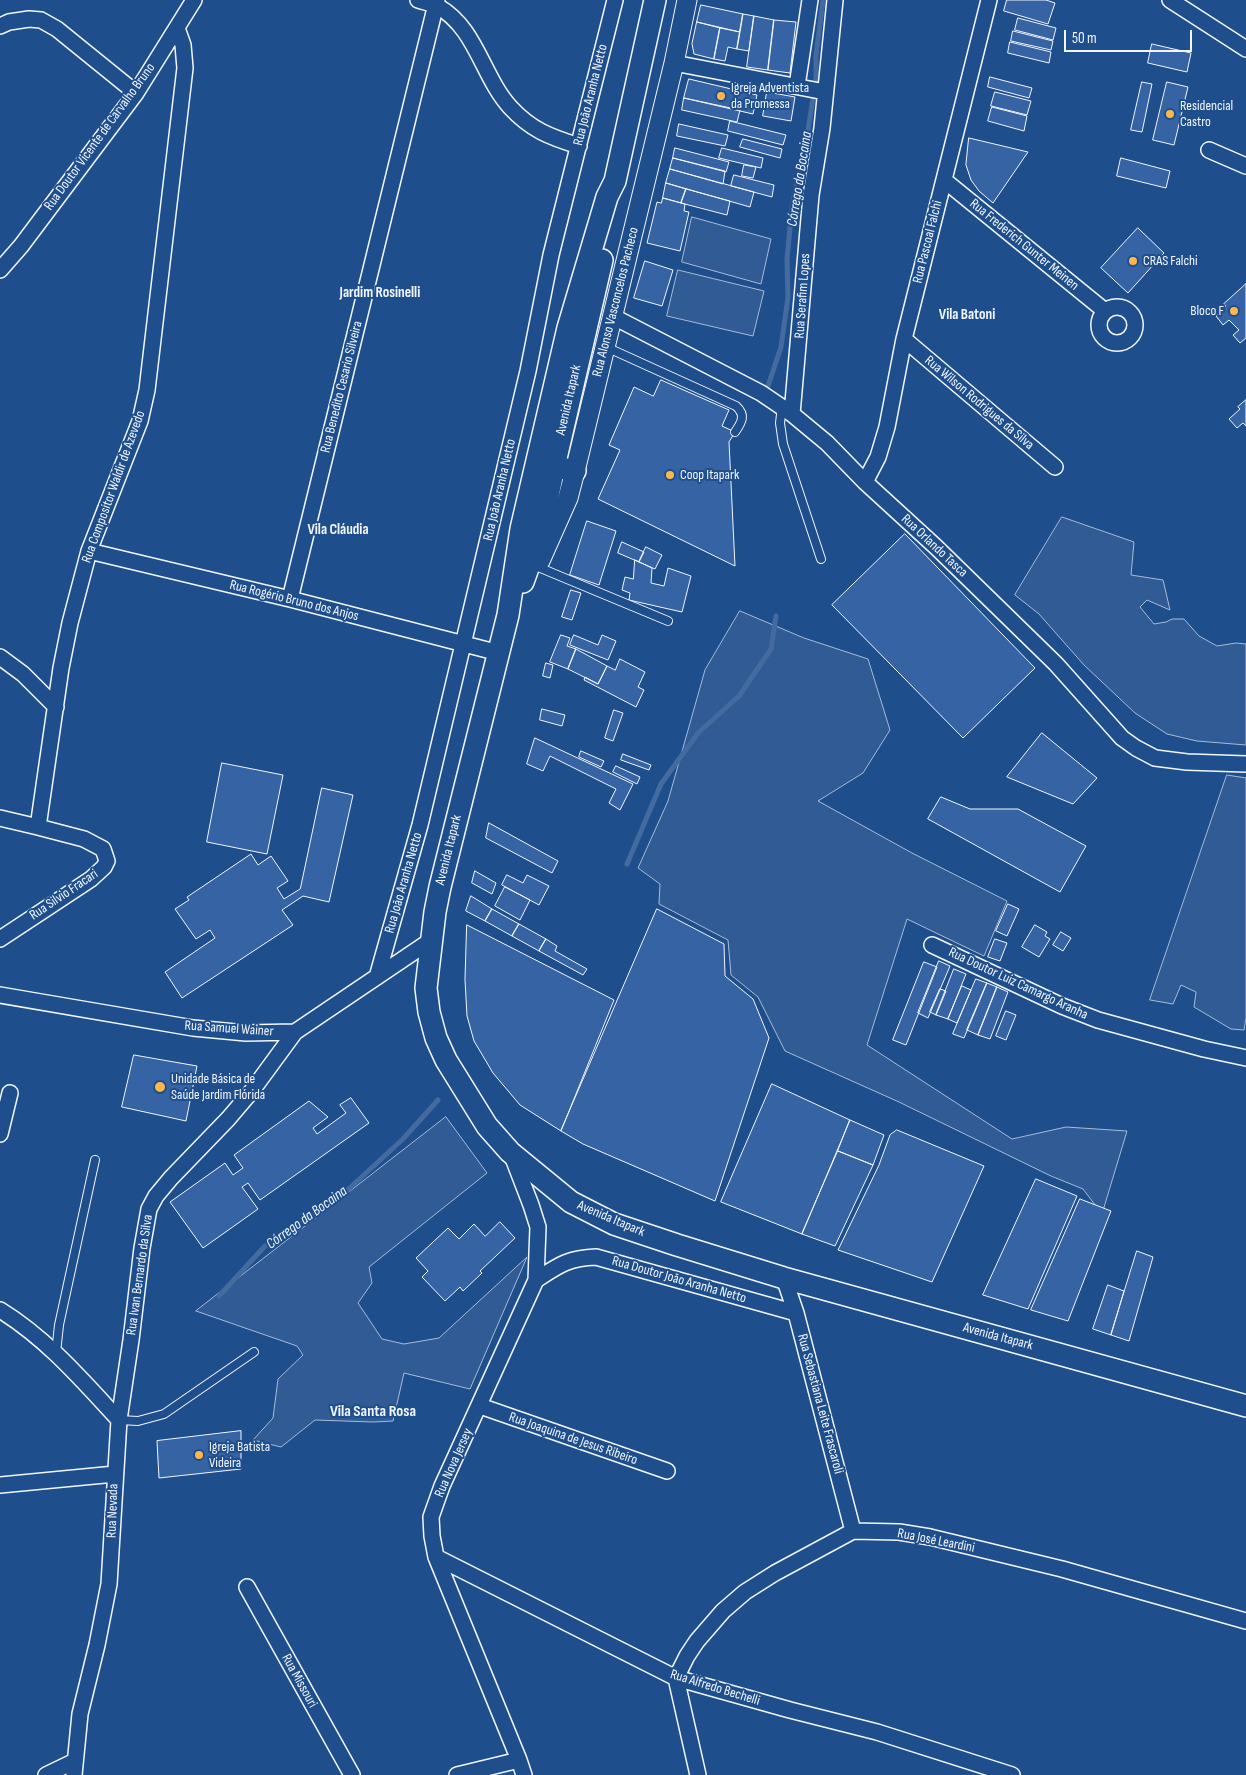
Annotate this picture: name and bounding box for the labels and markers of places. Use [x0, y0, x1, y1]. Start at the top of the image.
place label: Igreja Adventista da Promessa [731, 80, 809, 112]
marker: Igreja Adventista da Promessa [715, 90, 727, 102]
place label: Residencial Castro [1180, 98, 1233, 130]
marker: Residencial Castro [1164, 108, 1176, 120]
place label: CRAS Falchi [1143, 253, 1198, 269]
marker: CRAS Falchi [1127, 255, 1139, 267]
place label: Bloco F [1190, 303, 1224, 319]
marker: Bloco F [1228, 305, 1240, 317]
place label: Coop Itapark [680, 467, 739, 483]
marker: Coop Itapark [664, 469, 676, 481]
place label: Unidade Básica de Saúde Jardim Flórida [171, 1071, 265, 1104]
marker: Unidade Básica de Saúde Jardim Flórida [153, 1080, 167, 1094]
place label: Igreja Batista Videira [209, 1439, 270, 1471]
marker: Igreja Batista Videira [193, 1449, 205, 1461]

